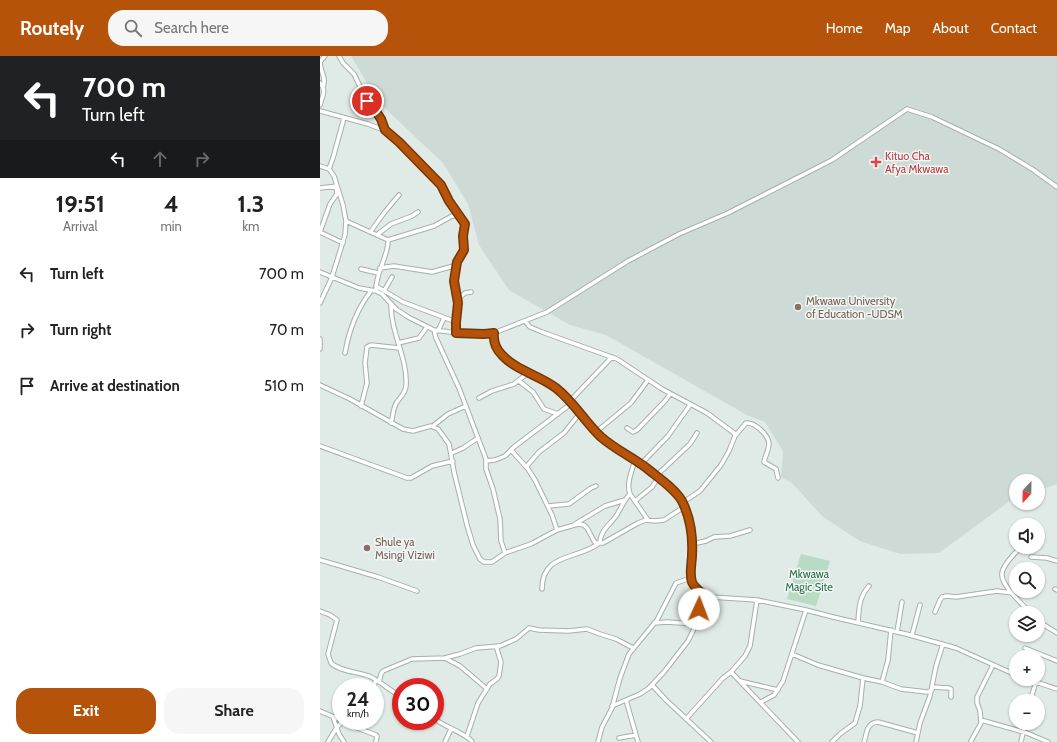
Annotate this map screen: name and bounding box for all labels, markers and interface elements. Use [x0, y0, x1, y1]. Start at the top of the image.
search box [108, 10, 388, 46]
text: Routely [20, 17, 84, 40]
icon: search [122, 17, 144, 39]
text: Search here [154, 19, 229, 37]
text: Home [826, 19, 863, 37]
text: Map [885, 19, 910, 37]
text: About [932, 19, 969, 37]
text: Contact [991, 19, 1037, 37]
text: 700 m [82, 70, 166, 104]
icon: left [16, 72, 68, 124]
pin [350, 84, 384, 118]
icon: arrive [356, 90, 378, 112]
text: Turn left [82, 104, 145, 126]
icon: left [107, 148, 129, 170]
icon: ahead [149, 148, 171, 170]
icon: right [191, 148, 213, 170]
place label: Kituo Cha Afya Mkwawa [885, 149, 949, 176]
marker: Kituo Cha Afya Mkwawa [870, 156, 882, 168]
text: 19:51 [56, 189, 105, 218]
text: 4 [164, 189, 179, 218]
text: 1.3 [237, 189, 264, 218]
text: Arrival [63, 218, 98, 234]
text: min [160, 218, 182, 234]
text: km [242, 218, 260, 234]
icon: left [16, 263, 38, 285]
text: Turn left [50, 265, 104, 283]
text: 700 m [259, 265, 304, 283]
place label: Mkwawa University of Education -UDSM [806, 294, 903, 321]
marker: Mkwawa University of Education -UDSM [793, 302, 803, 312]
icon: right [16, 319, 38, 341]
text: Turn right [50, 321, 111, 339]
text: 70 m [270, 321, 304, 339]
icon: arrive [16, 375, 38, 397]
text: Arrive at destination [50, 377, 180, 395]
text: 510 m [264, 377, 304, 395]
north arrow [1009, 474, 1045, 510]
map controls [1009, 474, 1045, 730]
button: sound [1009, 518, 1045, 554]
place label: Shule ya Msingi Viziwi [375, 535, 435, 562]
marker: Shule ya Msingi Viziwi [362, 543, 372, 553]
button: search [1009, 562, 1045, 598]
park label: Mkwawa Magic Site [785, 567, 833, 594]
position arrow [678, 588, 720, 630]
button: layers [1009, 606, 1045, 642]
button: + [1009, 650, 1045, 686]
speed limit sign: 30 [392, 678, 444, 730]
text: 24 [347, 687, 370, 711]
button: Exit [16, 688, 156, 734]
button: Share [164, 688, 304, 734]
button: − [1009, 694, 1045, 730]
text: km/h [347, 707, 369, 720]

